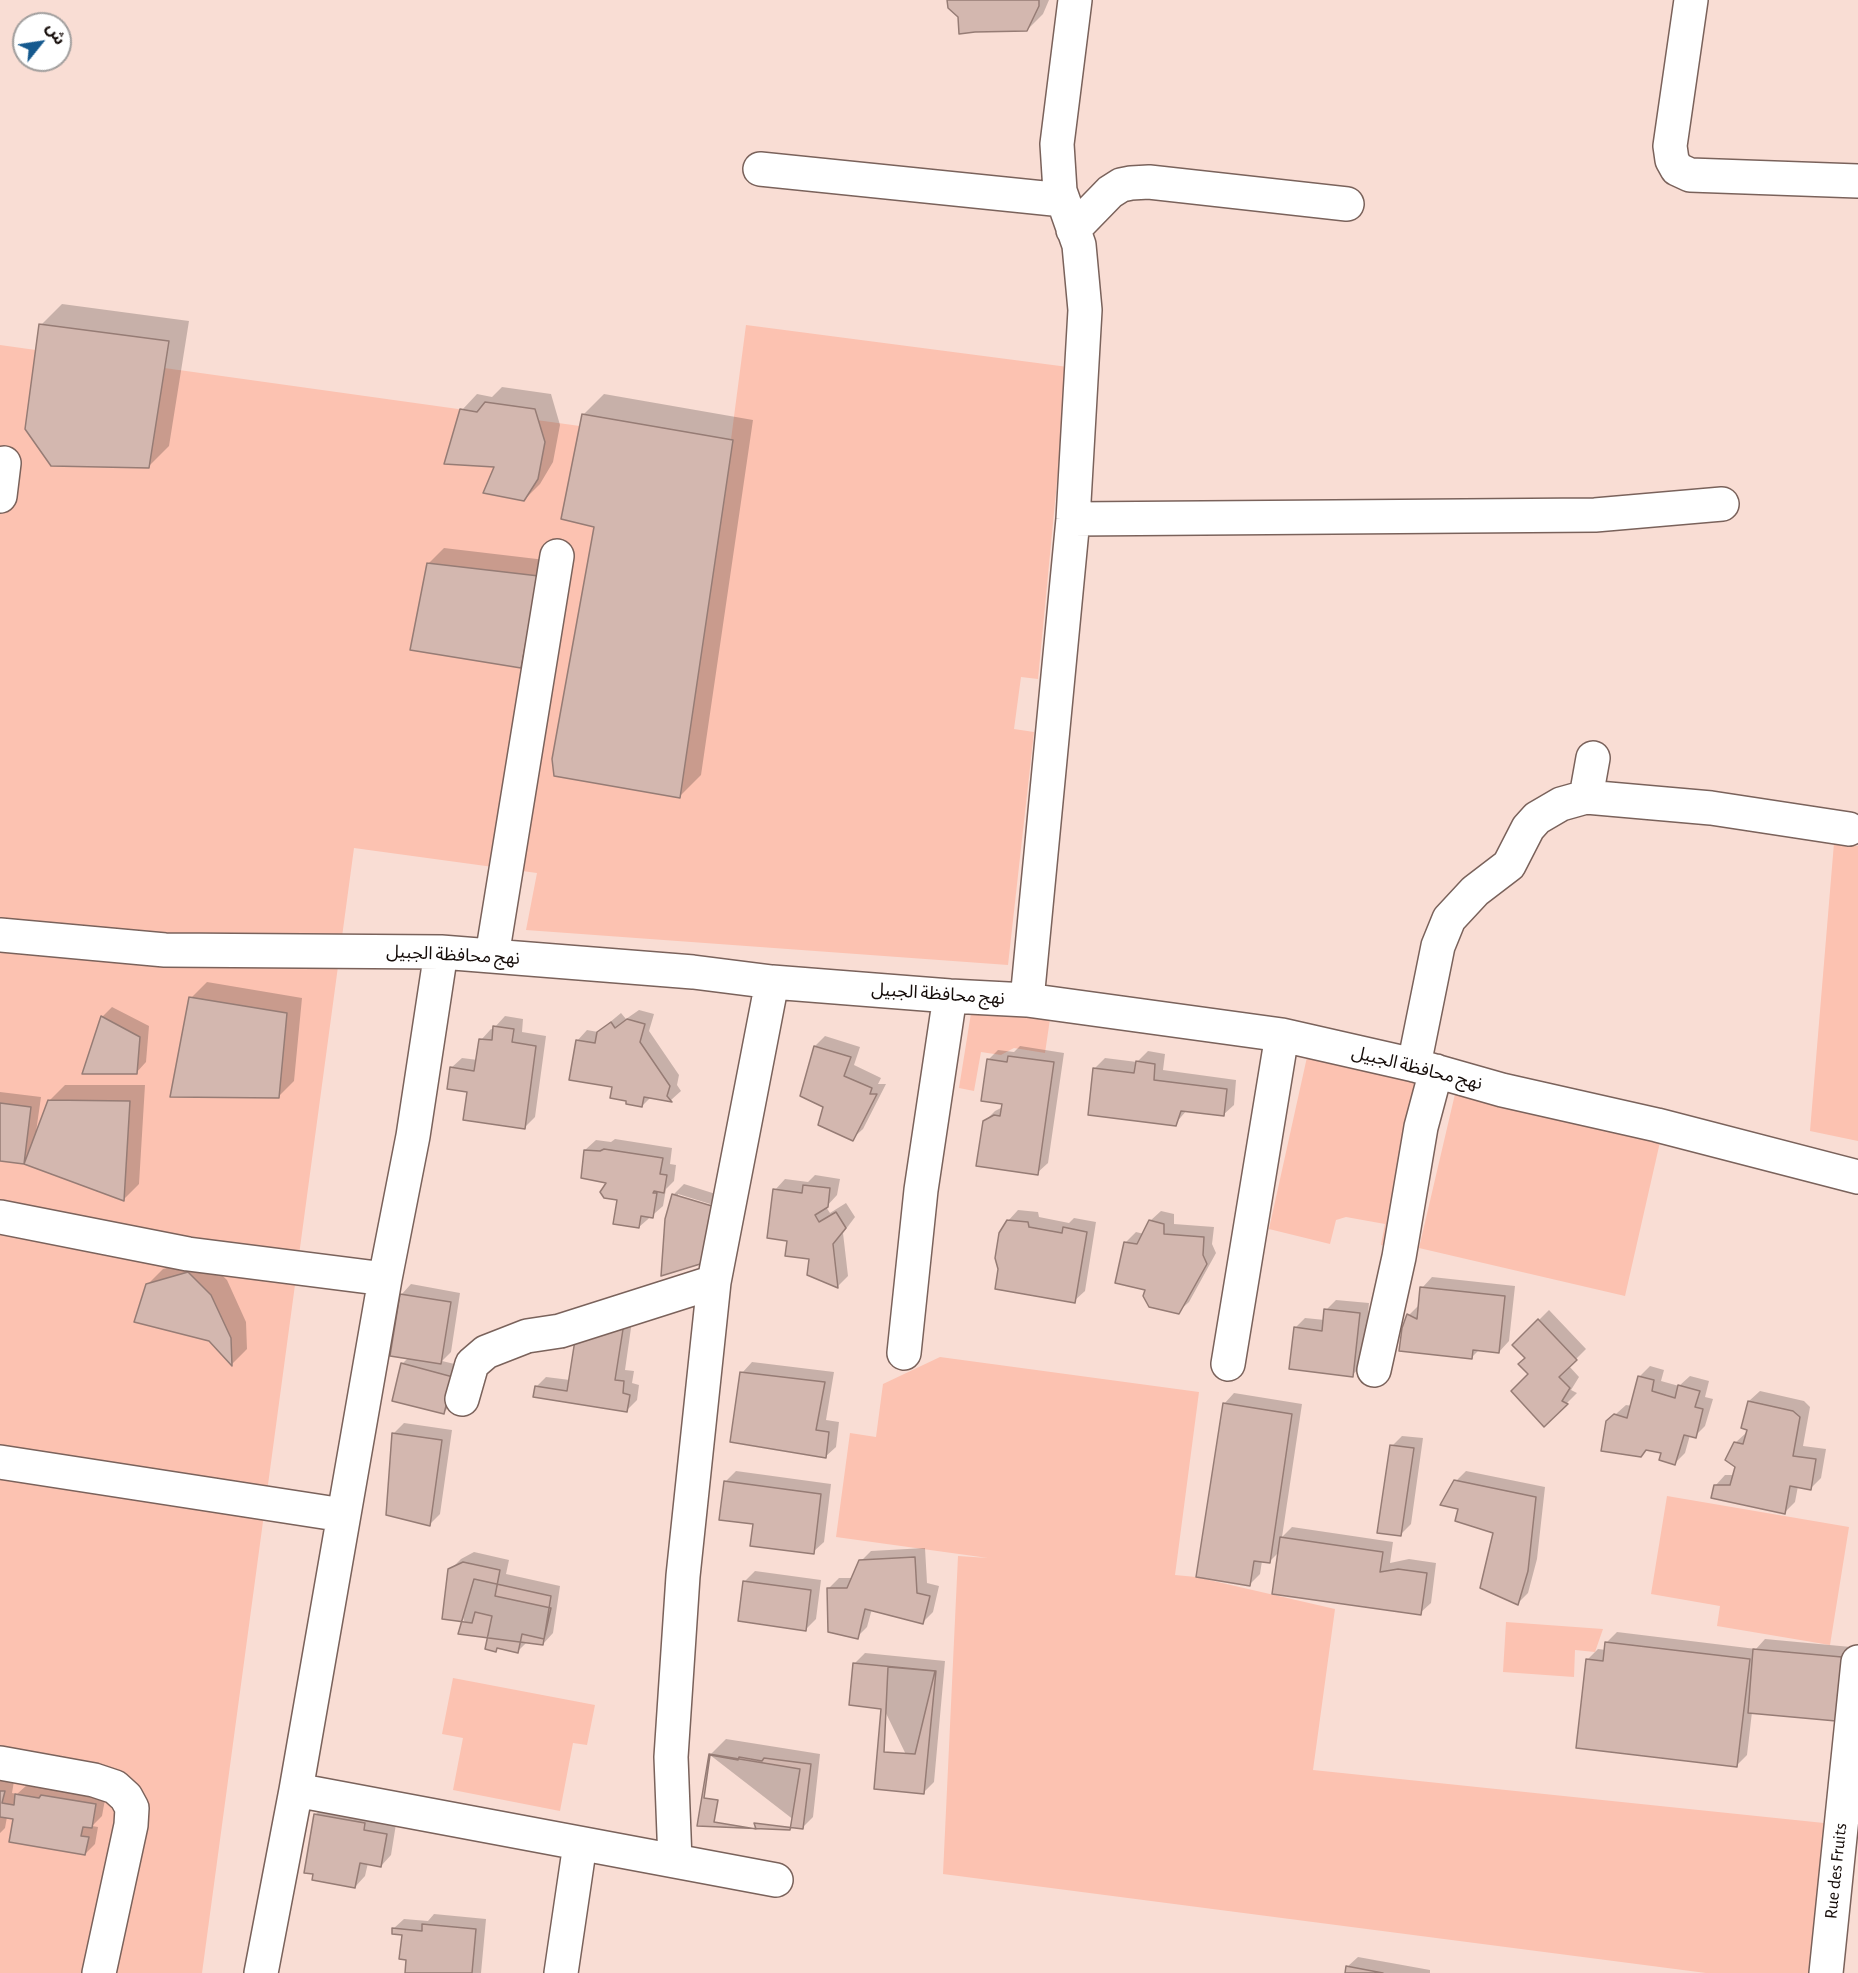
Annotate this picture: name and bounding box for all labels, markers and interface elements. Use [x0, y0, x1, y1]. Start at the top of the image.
north arrow [12, 12, 72, 72]
text: ش [43, 21, 68, 47]
street label: نهج محافظة الجبيل [386, 941, 520, 969]
street label: نهج محافظة الجبيل [871, 979, 1005, 1009]
street label: نهج محافظة الجبيل [1349, 1041, 1485, 1095]
street label: Rue des Fruits [1820, 1822, 1852, 1920]

